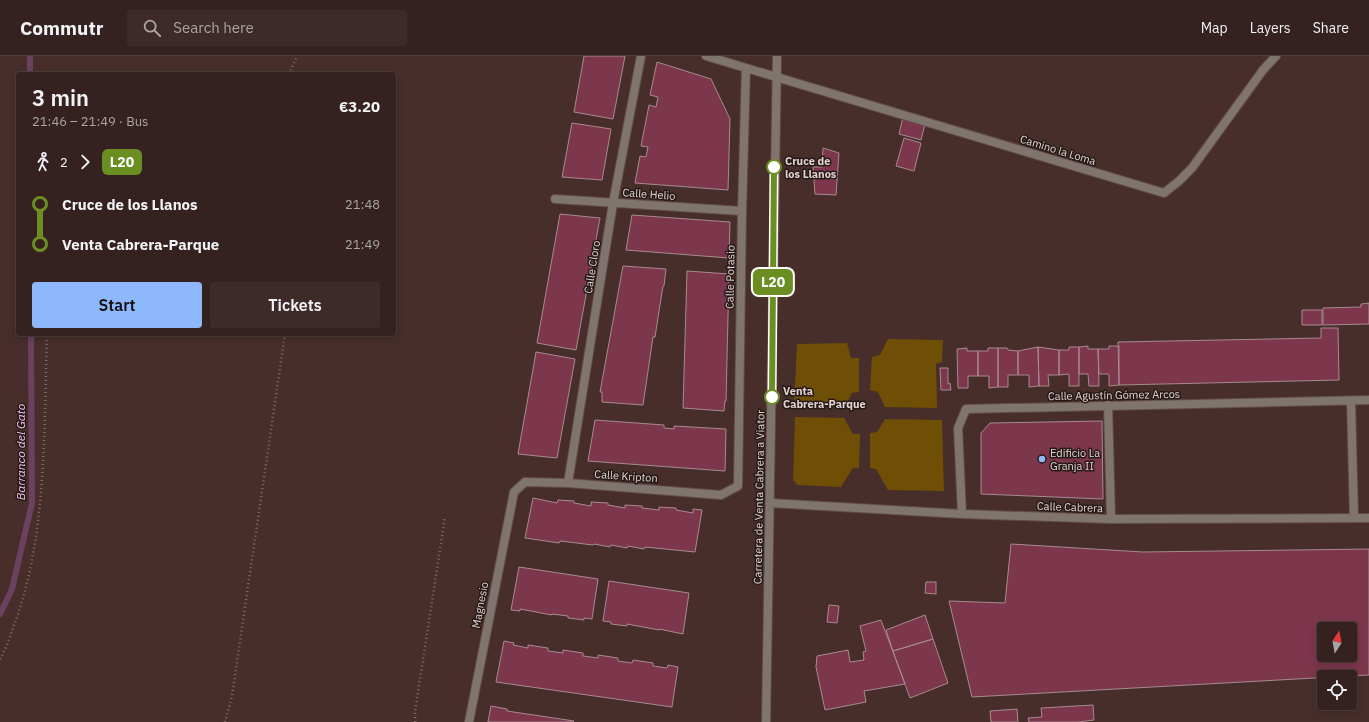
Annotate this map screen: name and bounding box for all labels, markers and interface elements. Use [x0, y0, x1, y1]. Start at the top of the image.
search box [127, 10, 407, 46]
text: Commutr [20, 16, 103, 40]
icon: search [141, 17, 163, 39]
text: Search here [173, 18, 254, 37]
text: Map [1201, 19, 1228, 37]
text: Layers [1250, 19, 1291, 37]
text: Share [1313, 19, 1349, 37]
text: 3 min [32, 83, 89, 112]
text: €3.20 [339, 97, 380, 116]
text: 21:46 – 21:49 · Bus [32, 113, 148, 130]
street label: Camino la Loma [1018, 132, 1098, 168]
icon: walk [32, 151, 54, 173]
icon: forward [74, 151, 96, 173]
text: L20 [110, 153, 134, 171]
text: 2 [60, 154, 68, 171]
place label: Cruce de los Llanos [785, 154, 837, 181]
marker: Cruce de los Llanos [766, 159, 782, 175]
street label: Calle Helio [622, 185, 676, 203]
text: Cruce de los Llanos [62, 195, 198, 214]
text: 21:48 [345, 196, 380, 213]
text: Venta Cabrera-Parque [62, 235, 219, 254]
text: 21:49 [345, 236, 380, 253]
street label: Calle Cloro [581, 240, 603, 294]
street label: Calle Potasio [722, 245, 738, 309]
line badge: L20 [750, 269, 796, 295]
text: L20 [761, 273, 785, 291]
button: Start [32, 282, 202, 328]
button: Tickets [210, 282, 380, 328]
place label: Venta Cabrera-Parque [783, 384, 866, 411]
street label: Calle Agustín Gómez Arcos [1048, 387, 1180, 403]
marker: Venta Cabrera-Parque [764, 389, 780, 405]
water label: Barranco del Gato [13, 403, 28, 500]
street label: Carretera de Venta Cabrera a Viator [750, 410, 768, 584]
place label: Edificio La Granja II [1050, 446, 1100, 473]
marker: Edificio La Granja II [1037, 454, 1047, 464]
street label: Calle Kripton [594, 467, 658, 485]
street label: Calle Cabrera [1037, 499, 1103, 515]
street label: Magnesio [469, 581, 491, 629]
north arrow [1317, 622, 1357, 662]
map controls [1317, 622, 1357, 710]
button: locate [1317, 670, 1357, 710]

